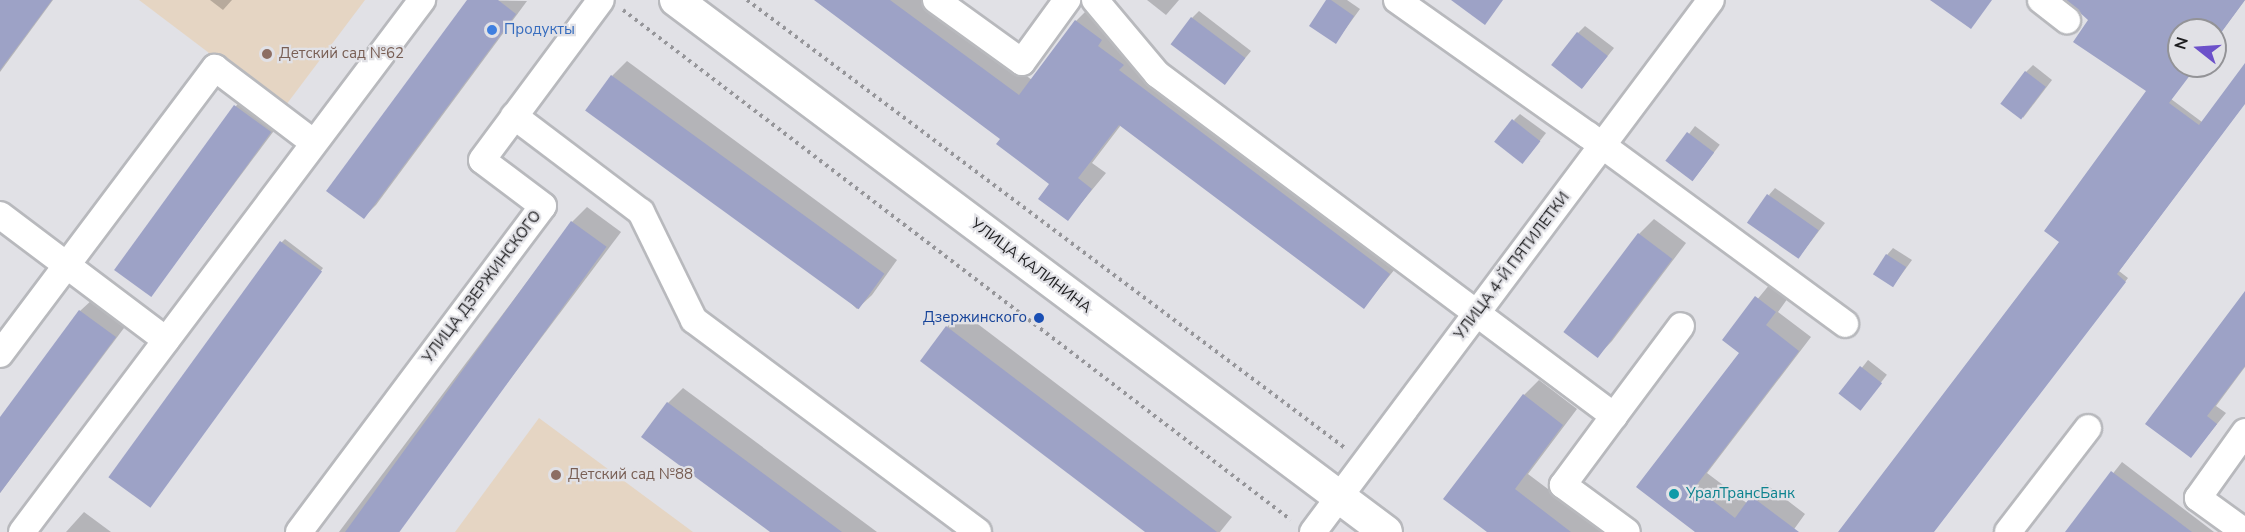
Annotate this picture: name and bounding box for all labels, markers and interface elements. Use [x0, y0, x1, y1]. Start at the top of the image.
north arrow [2167, 18, 2227, 78]
place label: Продукты [504, 21, 575, 39]
marker: Продукты [485, 23, 499, 37]
text: N [2169, 34, 2194, 52]
place label: Детский сад №62 [279, 45, 404, 63]
marker: Детский сад №62 [260, 47, 274, 61]
street label: УЛИЦА 4-Й ПЯТИЛЕТКИ [1451, 189, 1573, 343]
street label: УЛИЦА ДЗЕРЖИНСКОГО [419, 207, 545, 367]
street label: УЛИЦА КАЛИНИНА [967, 215, 1095, 317]
place label: Дзержинского [923, 309, 1027, 327]
marker: Дзержинского [1032, 311, 1046, 325]
place label: Детский сад №88 [568, 466, 693, 484]
marker: Детский сад №88 [549, 468, 563, 482]
place label: УралТрансБанк [1686, 485, 1795, 503]
marker: УралТрансБанк [1667, 487, 1681, 501]

